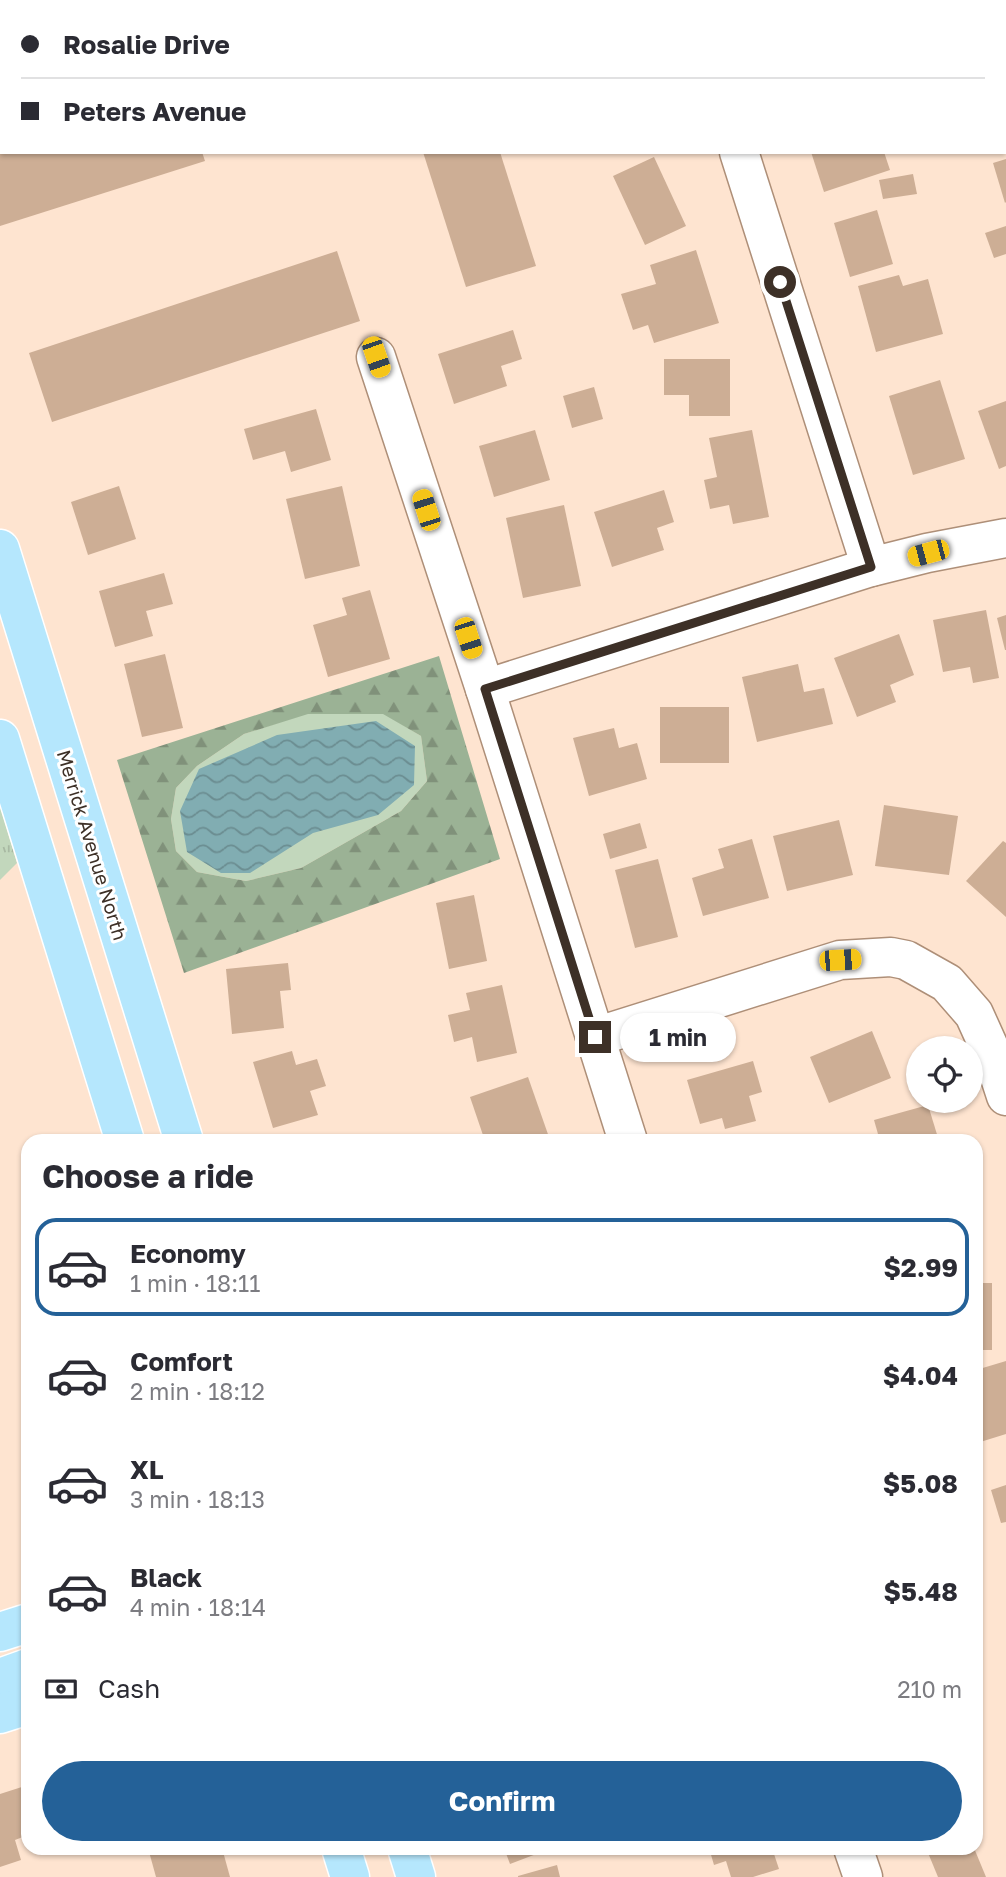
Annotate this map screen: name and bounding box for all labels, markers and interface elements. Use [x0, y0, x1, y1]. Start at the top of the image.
text: Rosalie Drive [63, 29, 230, 60]
text: Peters Avenue [63, 96, 246, 127]
route start [764, 266, 796, 298]
car [360, 334, 393, 380]
car [410, 487, 443, 533]
car [905, 537, 952, 569]
car [452, 615, 485, 661]
street label: Merrick Avenue North [53, 747, 132, 943]
car [819, 948, 862, 972]
callout: 1 min [620, 1012, 735, 1062]
route end [579, 1021, 611, 1053]
text: 1 min [649, 1023, 707, 1051]
map controls [906, 1036, 983, 1113]
button: locate [906, 1036, 983, 1113]
text: Choose a ride [42, 1157, 254, 1195]
icon: car [46, 1236, 109, 1299]
text: Economy [130, 1238, 246, 1269]
text: $2.99 [883, 1252, 958, 1283]
text: 1 min · 18:11 [130, 1269, 260, 1297]
icon: car [46, 1344, 109, 1407]
text: Comfort [130, 1346, 233, 1377]
text: $4.04 [883, 1360, 958, 1391]
text: 2 min · 18:12 [130, 1377, 265, 1405]
icon: car [46, 1452, 109, 1515]
text: XL [130, 1454, 164, 1485]
text: $5.08 [883, 1468, 958, 1499]
text: 3 min · 18:13 [130, 1485, 265, 1513]
icon: car [46, 1560, 109, 1623]
text: Black [130, 1562, 202, 1593]
text: $5.48 [884, 1576, 958, 1607]
text: 4 min · 18:14 [130, 1593, 266, 1621]
icon: cash [42, 1670, 80, 1708]
text: Cash [98, 1673, 160, 1704]
text: 210 m [897, 1675, 962, 1703]
button: Confirm [42, 1761, 962, 1841]

